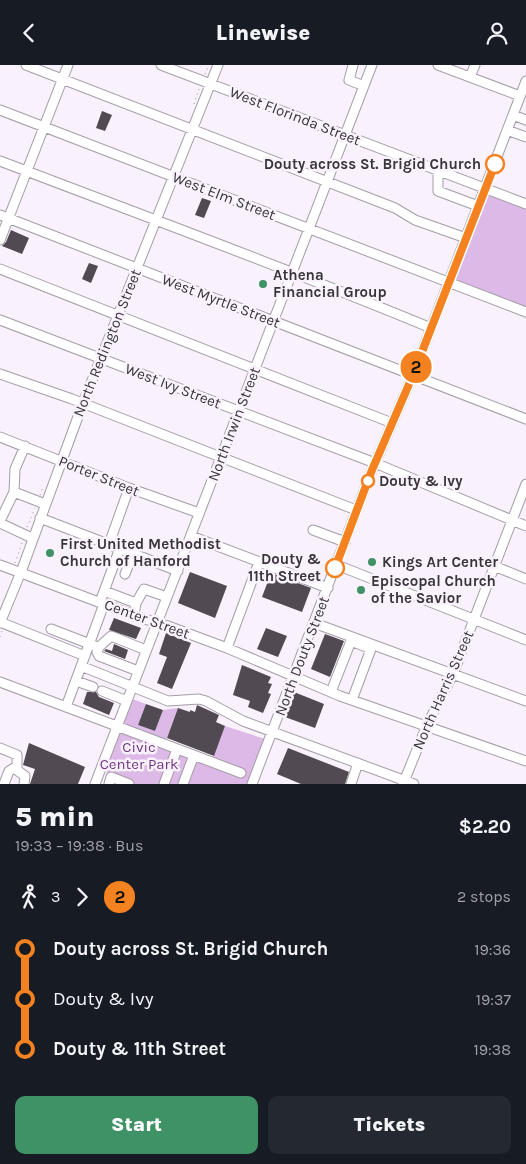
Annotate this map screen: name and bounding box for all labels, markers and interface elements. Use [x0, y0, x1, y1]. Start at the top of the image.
icon: back [15, 19, 43, 47]
icon: person [483, 19, 511, 47]
text: Linewise [216, 20, 310, 46]
street label: West Florinda Street [227, 83, 363, 149]
marker: Douty across St. Brigid Church [485, 154, 505, 174]
place label: Douty across St. Brigid Church [264, 155, 481, 173]
street label: West Elm Street [170, 168, 278, 224]
street label: North Redington Street [69, 266, 145, 419]
place label: Athena Financial Group [273, 266, 387, 301]
street label: West Myrtle Street [159, 270, 283, 332]
marker: Athena Financial Group [257, 278, 269, 290]
line badge: 2 [400, 351, 432, 383]
text: 2 [411, 356, 421, 378]
street label: West Ivy Street [123, 359, 224, 413]
street label: North Irwin Street [204, 364, 264, 484]
street label: Porter Street [56, 452, 142, 500]
place label: Douty & Ivy [379, 472, 463, 490]
marker: Douty & Ivy [361, 474, 375, 488]
place label: First United Methodist Church of Hanford [60, 535, 221, 570]
marker: First United Methodist Church of Hanford [44, 547, 56, 559]
place label: Douty & 11th Street [248, 550, 321, 585]
place label: Kings Art Center [382, 553, 498, 571]
marker: Kings Art Center [366, 556, 378, 568]
marker: Douty & 11th Street [325, 558, 345, 578]
place label: Episcopal Church of the Savior [371, 572, 496, 607]
marker: Episcopal Church of the Savior [355, 584, 367, 596]
street label: North Douty Street [271, 593, 333, 718]
street label: Center Street [102, 595, 192, 643]
street label: North Harris Street [409, 627, 477, 752]
park label: Civic Center Park [100, 738, 178, 773]
text: 5 min [15, 800, 94, 833]
text: $2.20 [459, 816, 511, 838]
text: 19:33 – 19:38 · Bus [15, 836, 143, 855]
icon: walk [15, 883, 43, 911]
icon: forward [68, 883, 96, 911]
text: 2 [114, 886, 125, 908]
text: 3 [51, 887, 60, 906]
text: 2 stops [457, 887, 511, 906]
text: Douty across St. Brigid Church [53, 938, 328, 960]
text: 19:36 [474, 940, 511, 959]
text: Douty & Ivy [53, 988, 154, 1010]
text: 19:37 [476, 990, 511, 1009]
text: Douty & 11th Street [53, 1038, 226, 1060]
text: 19:38 [473, 1040, 511, 1059]
button: Start [15, 1096, 258, 1154]
button: Tickets [268, 1096, 511, 1154]

